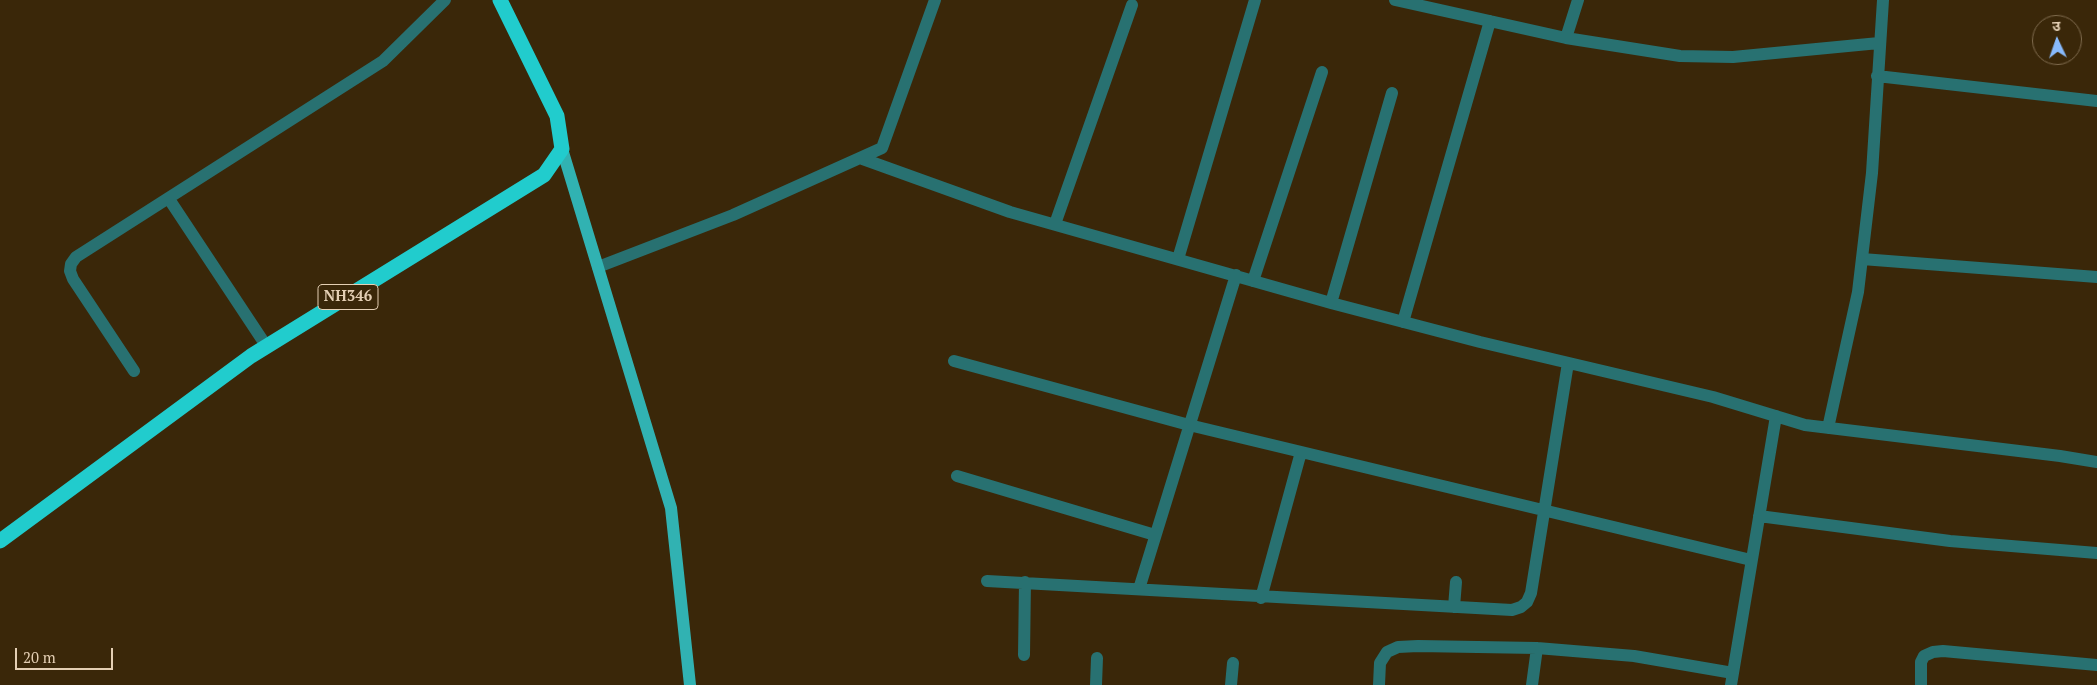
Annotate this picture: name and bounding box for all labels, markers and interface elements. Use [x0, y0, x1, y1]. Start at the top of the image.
north arrow [2032, 15, 2082, 65]
text: उ [2052, 16, 2061, 35]
road number: NH346 [318, 284, 378, 310]
scale bar [18, 638, 115, 670]
text: 20 m [23, 647, 56, 667]

